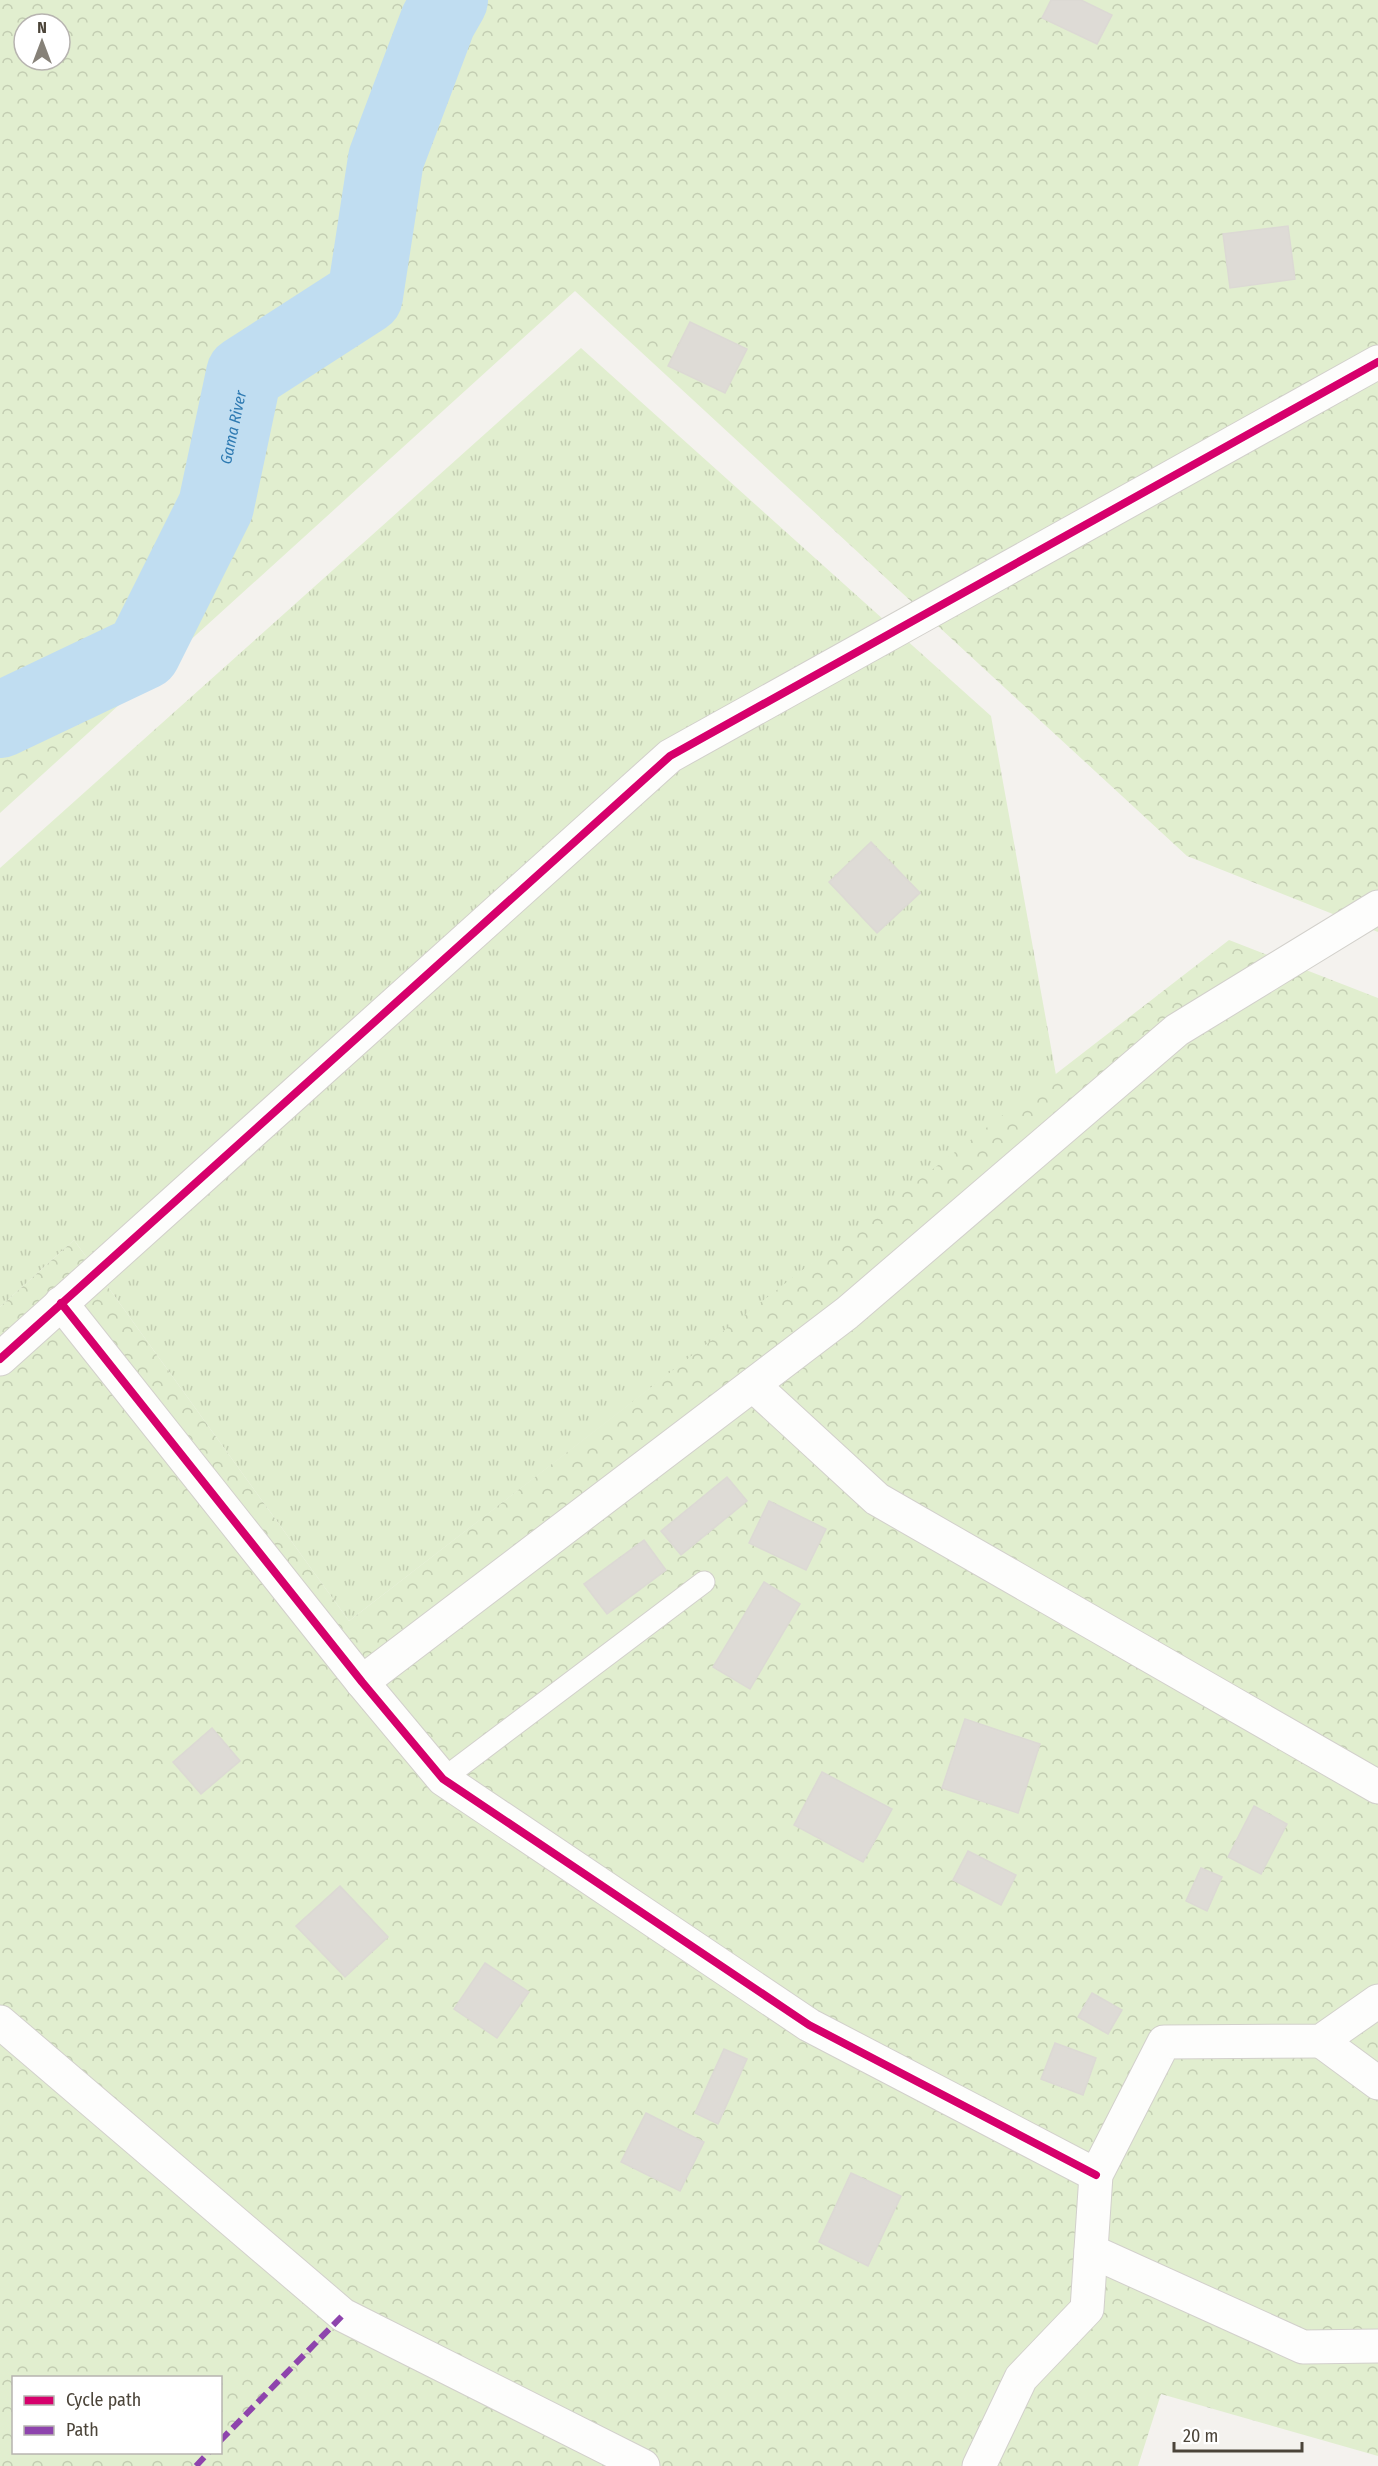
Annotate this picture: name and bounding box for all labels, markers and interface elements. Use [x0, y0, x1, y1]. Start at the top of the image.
north arrow [12, 12, 72, 72]
text: N [37, 18, 47, 37]
water label: Gama River [216, 388, 250, 466]
legend [12, 2376, 222, 2454]
text: Cycle path [66, 2389, 141, 2411]
scale bar [1174, 2415, 1302, 2453]
text: Path [66, 2419, 99, 2441]
text: 20 m [1183, 2425, 1218, 2447]

